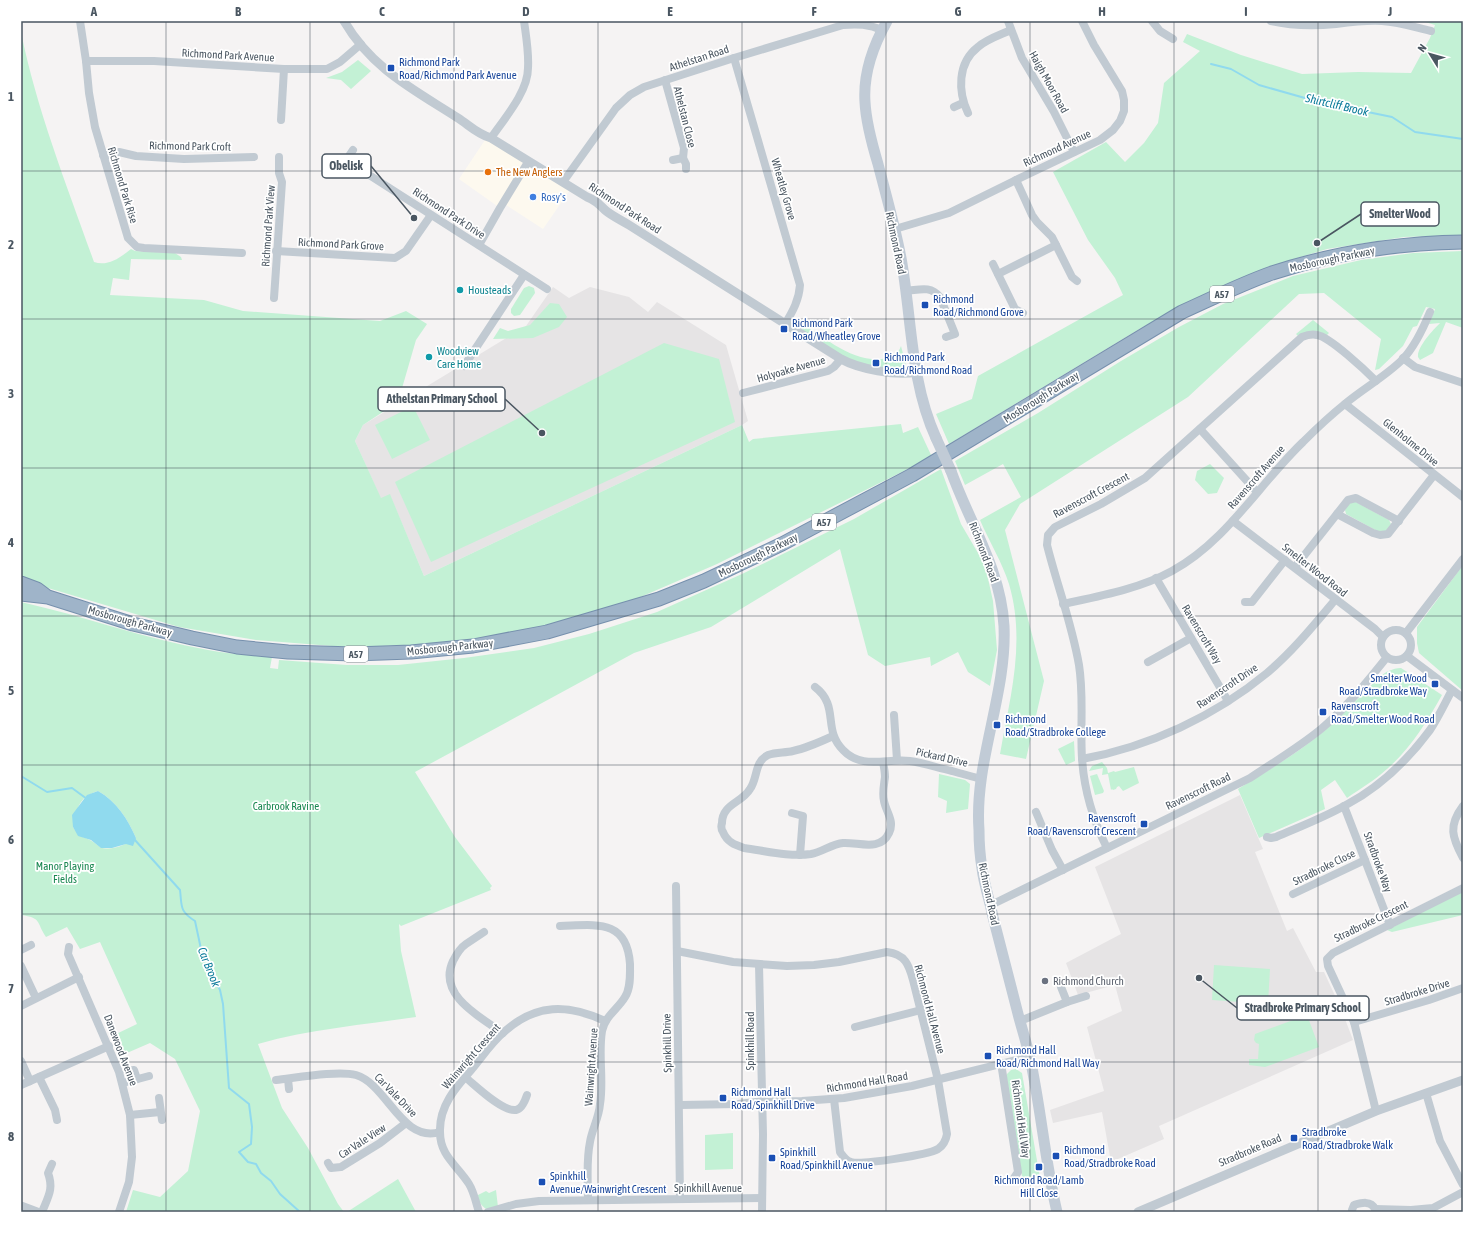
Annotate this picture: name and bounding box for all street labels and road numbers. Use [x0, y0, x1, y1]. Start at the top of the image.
street label: Athelstan Road [668, 43, 730, 73]
street label: Richmond Park Avenue [181, 47, 275, 63]
street label: Haigh Moor Road [1027, 49, 1071, 115]
street label: Athelstan Close [672, 85, 698, 149]
street label: Richmond Avenue [1021, 127, 1093, 169]
street label: Richmond Park Croft [149, 139, 231, 153]
street label: Richmond Park Rise [106, 145, 140, 225]
street label: Wheatley Grove [769, 157, 799, 221]
street label: Richmond Park Road [587, 180, 663, 236]
street label: Richmond Park View [259, 184, 277, 267]
street label: Richmond Park Drive [411, 185, 487, 241]
street label: Richmond Road [884, 211, 908, 275]
street label: Richmond Park Grove [298, 236, 384, 252]
street label: Mosborough Parkway [1288, 244, 1376, 274]
road number: A57 [1210, 286, 1234, 302]
street label: Holyoake Avenue [755, 353, 827, 385]
street label: Mosborough Parkway [1001, 369, 1081, 425]
street label: Glenholme Drive [1381, 416, 1441, 468]
street label: Ravenscroft Avenue [1225, 443, 1287, 511]
street label: Ravenscroft Crescent [1051, 470, 1131, 520]
road number: A57 [812, 514, 836, 530]
street label: Richmond Road [967, 520, 1001, 584]
street label: Mosborough Parkway [716, 530, 800, 579]
street label: Smelter Wood Road [1280, 541, 1350, 599]
street label: Ravenscroft Way [1180, 602, 1225, 666]
street label: Mosborough Parkway [87, 603, 174, 639]
street label: Mosborough Parkway [406, 636, 494, 657]
road number: A57 [344, 646, 368, 662]
street label: Ravenscroft Drive [1194, 661, 1260, 711]
street label: Pickard Drive [915, 745, 969, 769]
street label: Ravenscroft Road [1164, 770, 1232, 812]
street label: Stradbroke Way [1362, 830, 1395, 894]
street label: Stradbroke Close [1291, 847, 1357, 887]
street label: Richmond Road [977, 862, 1001, 926]
street label: Stradbroke Crescent [1332, 898, 1410, 944]
street label: Richmond Hall Avenue [912, 963, 948, 1055]
street label: Stradbroke Drive [1383, 976, 1451, 1008]
street label: Spinkhill Road [744, 1012, 756, 1070]
street label: Danewood Avenue [102, 1013, 140, 1087]
street label: Spinkhill Drive [660, 1013, 674, 1073]
street label: Wainwright Crescent [439, 1021, 503, 1091]
street label: Wainwright Avenue [582, 1028, 600, 1106]
street label: Richmond Hall Road [825, 1070, 909, 1094]
street label: Car Vale Drive [372, 1071, 420, 1119]
street label: Richmond Hall Way [1010, 1079, 1032, 1159]
street label: Car Vale View [336, 1121, 388, 1161]
street label: Stradbroke Road [1217, 1131, 1283, 1169]
street label: Spinkhill Avenue [674, 1182, 742, 1194]

